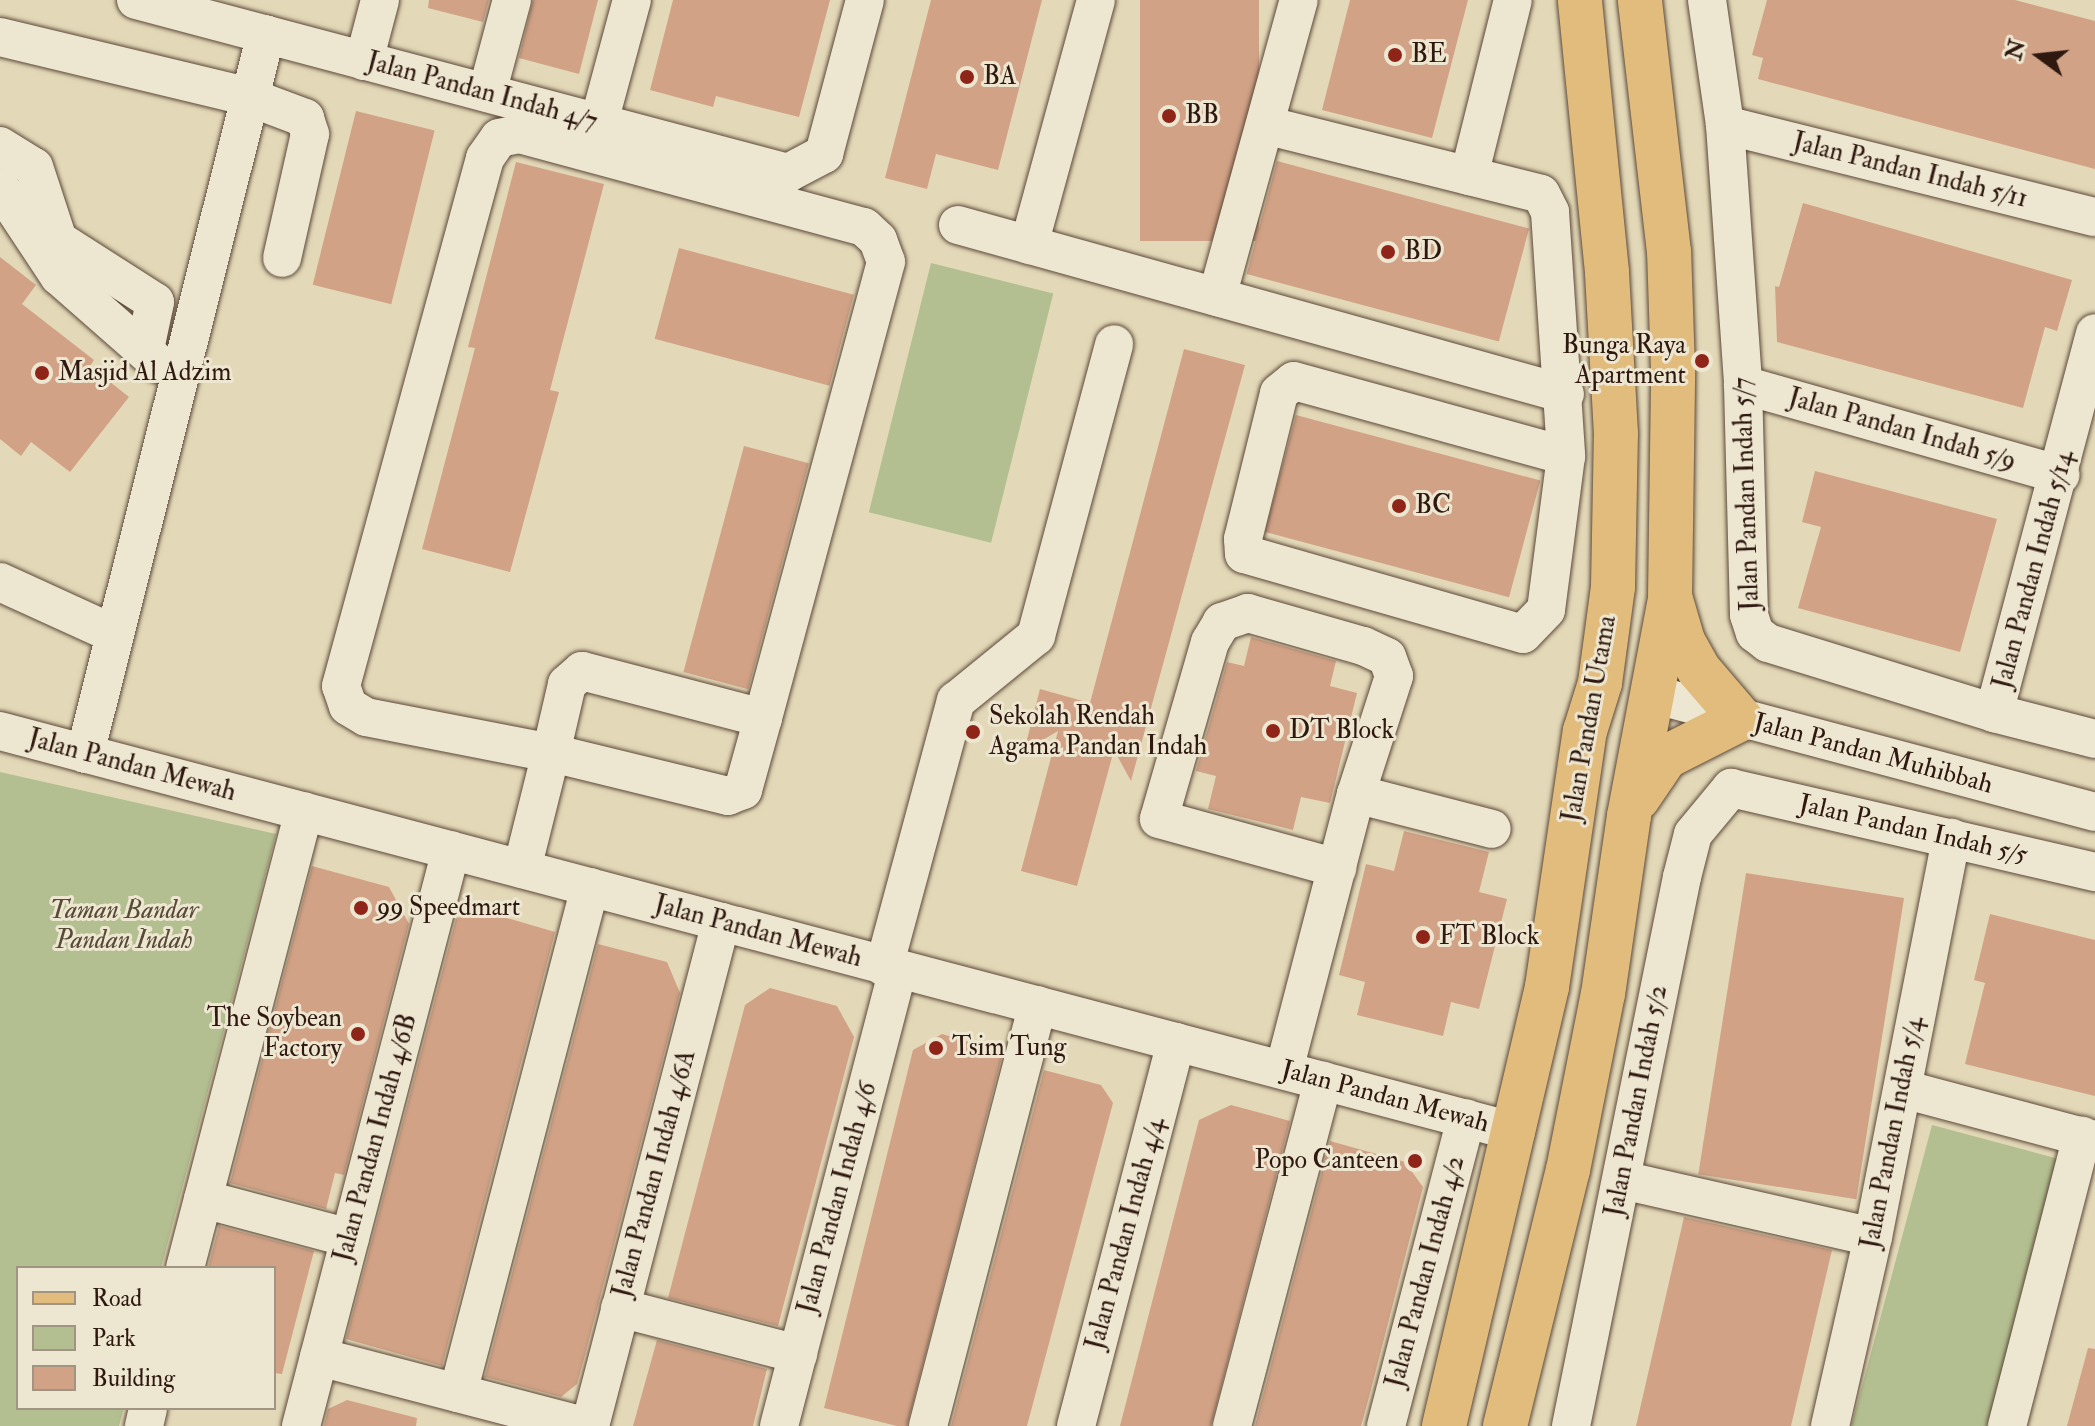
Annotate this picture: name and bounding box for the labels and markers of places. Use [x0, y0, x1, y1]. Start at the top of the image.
place label: BE [1411, 39, 1447, 71]
marker: BE [1386, 46, 1404, 64]
place label: BA [983, 61, 1017, 93]
marker: BA [958, 68, 976, 86]
place label: BB [1185, 100, 1219, 132]
marker: BB [1160, 107, 1178, 125]
place label: BD [1404, 236, 1442, 268]
marker: BD [1379, 243, 1397, 261]
place label: Bunga Raya Apartment [1562, 330, 1686, 392]
marker: Bunga Raya Apartment [1693, 352, 1711, 370]
place label: Masjid Al Adzim [58, 357, 231, 389]
marker: Masjid Al Adzim [33, 364, 51, 382]
place label: BC [1415, 490, 1451, 522]
marker: BC [1390, 497, 1408, 515]
place label: Sekolah Rendah Agama Pandan Indah [989, 701, 1207, 762]
place label: DT Block [1289, 715, 1394, 747]
marker: DT Block [1264, 722, 1282, 740]
marker: Sekolah Rendah Agama Pandan Indah [964, 723, 982, 741]
place label: 99 Speedmart [377, 892, 520, 924]
marker: 99 Speedmart [352, 899, 370, 917]
place label: FT Block [1439, 921, 1539, 953]
marker: FT Block [1414, 928, 1432, 946]
place label: The Soybean Factory [207, 1003, 342, 1064]
marker: The Soybean Factory [349, 1025, 367, 1043]
place label: Tsim Tung [952, 1032, 1066, 1064]
marker: Tsim Tung [927, 1039, 945, 1057]
place label: Popo Canteen [1254, 1145, 1399, 1177]
marker: Popo Canteen [1406, 1152, 1424, 1170]

